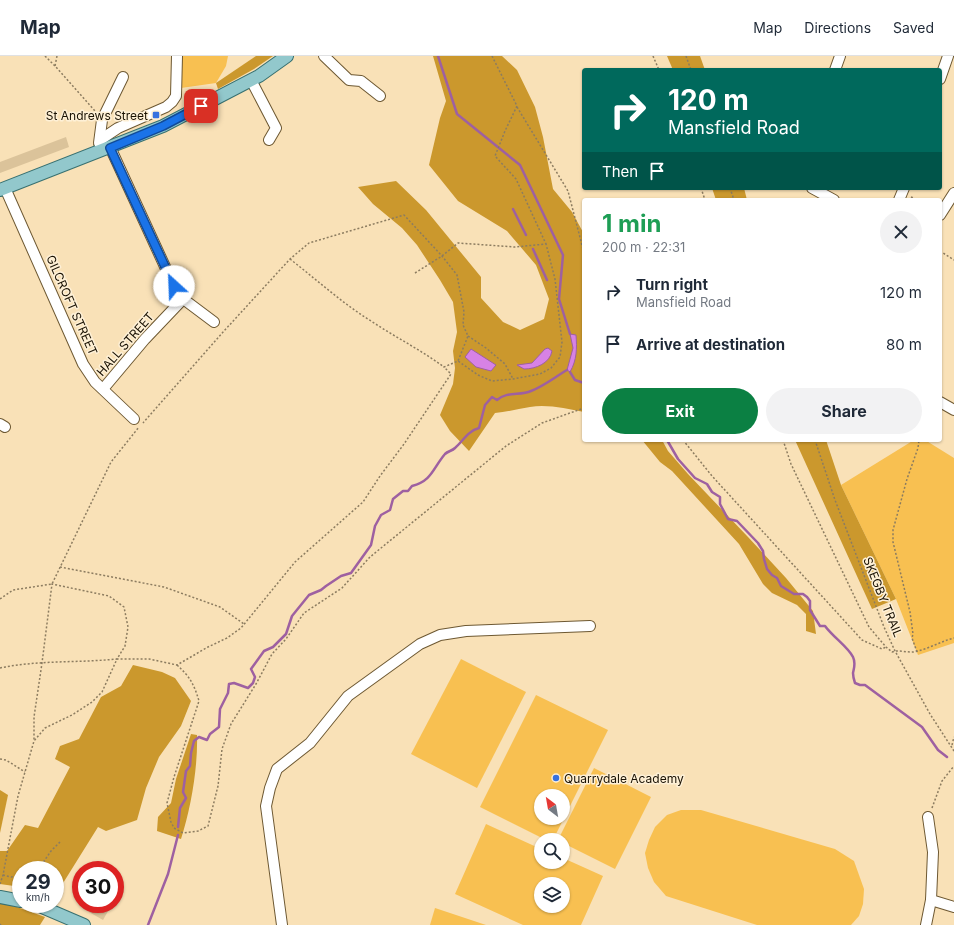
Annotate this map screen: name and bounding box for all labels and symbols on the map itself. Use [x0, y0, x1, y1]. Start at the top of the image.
pin [184, 89, 218, 123]
place label: St Andrews Street [46, 108, 148, 123]
marker: St Andrews Street [151, 110, 161, 120]
street label: GILCROFT STREET [43, 253, 101, 358]
position arrow [153, 265, 195, 307]
street label: HALL STREET [93, 309, 157, 379]
street label: SKEGBY TRAIL [860, 555, 906, 639]
place label: Quarrydale Academy [564, 771, 684, 786]
marker: Quarrydale Academy [551, 773, 561, 783]
north arrow [534, 789, 570, 825]
speed limit sign: 30 [72, 861, 124, 913]

